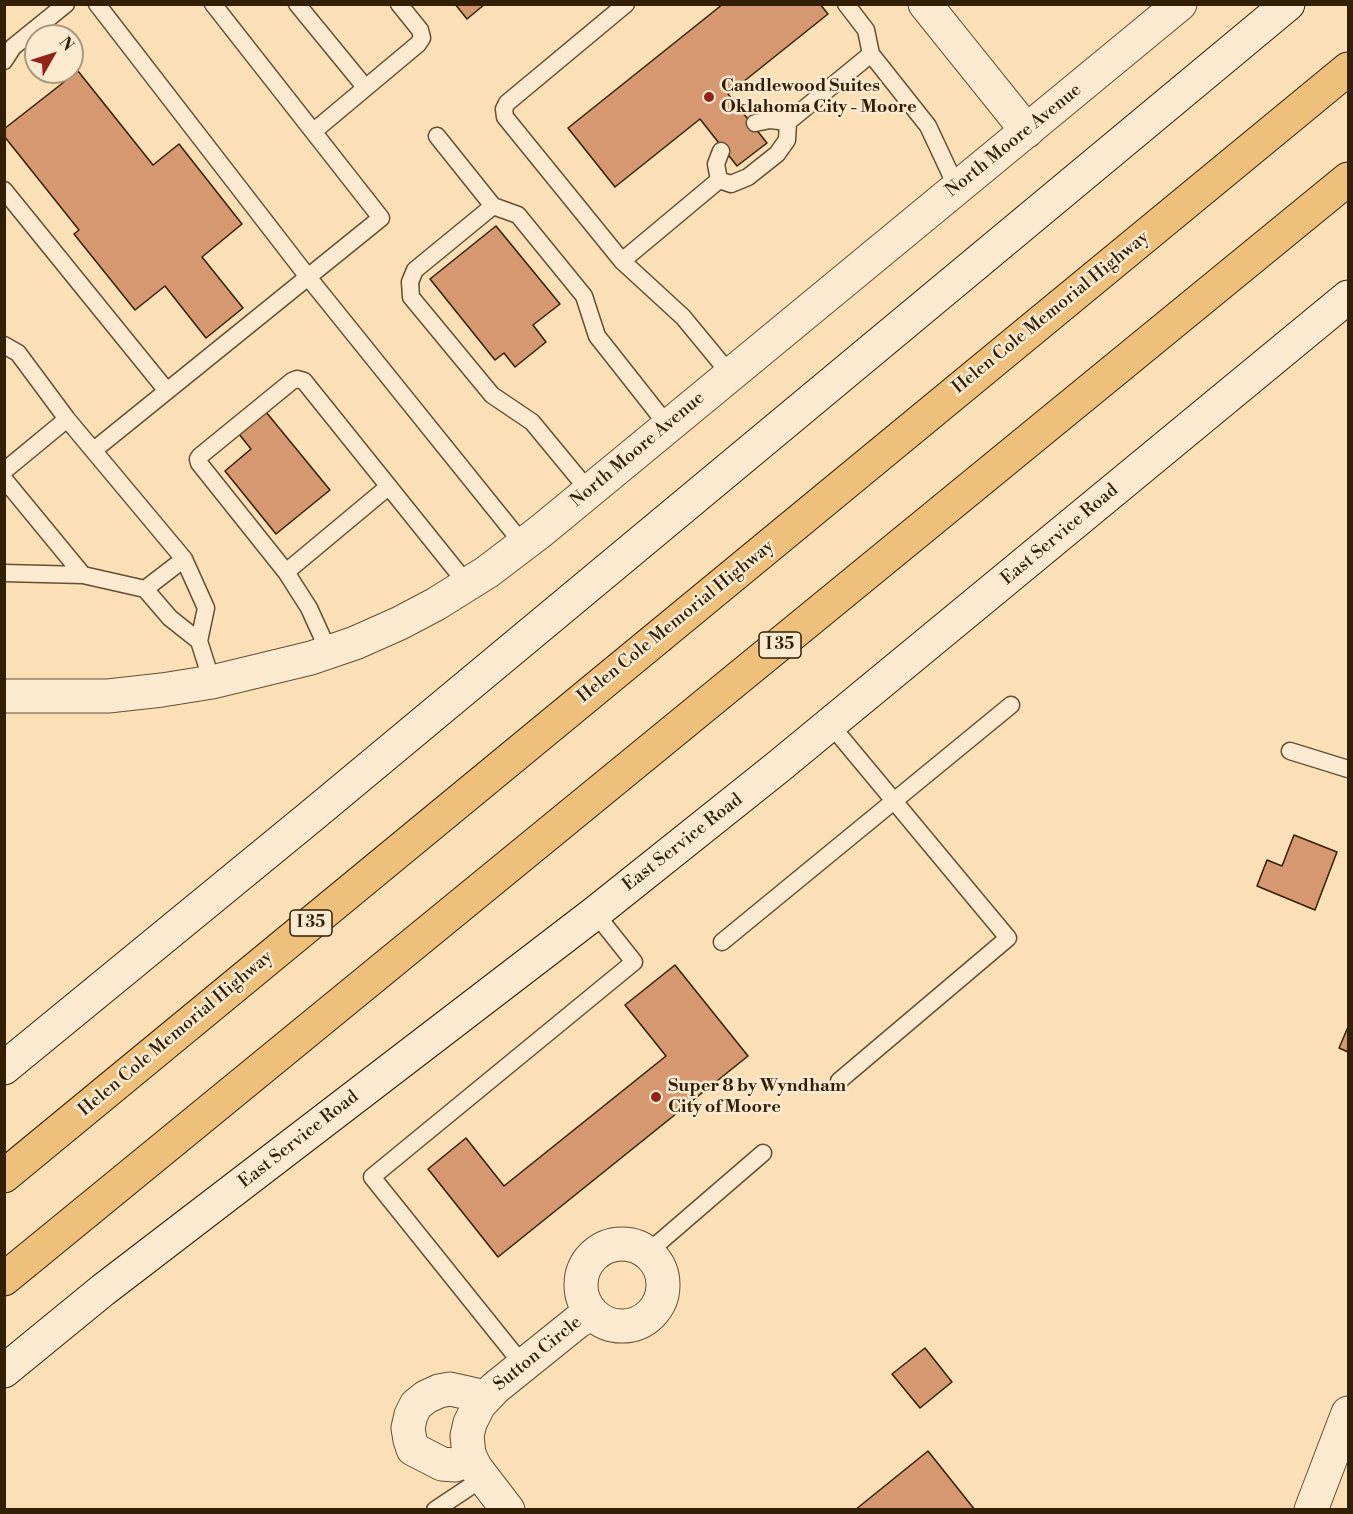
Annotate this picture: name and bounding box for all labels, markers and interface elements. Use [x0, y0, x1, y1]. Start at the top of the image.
north arrow [24, 24, 84, 84]
text: N [55, 33, 78, 55]
place label: Candlewood Suites Oklahoma City - Moore [721, 76, 917, 118]
street label: North Moore Avenue [942, 80, 1086, 202]
marker: Candlewood Suites Oklahoma City - Moore [702, 90, 716, 104]
street label: Helen Cole Memorial Highway [948, 227, 1154, 399]
street label: North Moore Avenue [567, 388, 709, 512]
street label: East Service Road [997, 480, 1123, 590]
street label: Helen Cole Memorial Highway [573, 536, 779, 708]
road number: I 35 [759, 632, 801, 658]
street label: East Service Road [619, 790, 747, 896]
road number: I 35 [290, 910, 332, 936]
street label: Helen Cole Memorial Highway [75, 946, 277, 1122]
place label: Super 8 by Wyndham City of Moore [668, 1076, 846, 1118]
street label: East Service Road [235, 1087, 363, 1193]
marker: Super 8 by Wyndham City of Moore [649, 1090, 663, 1104]
street label: Sutton Circle [490, 1312, 586, 1396]

